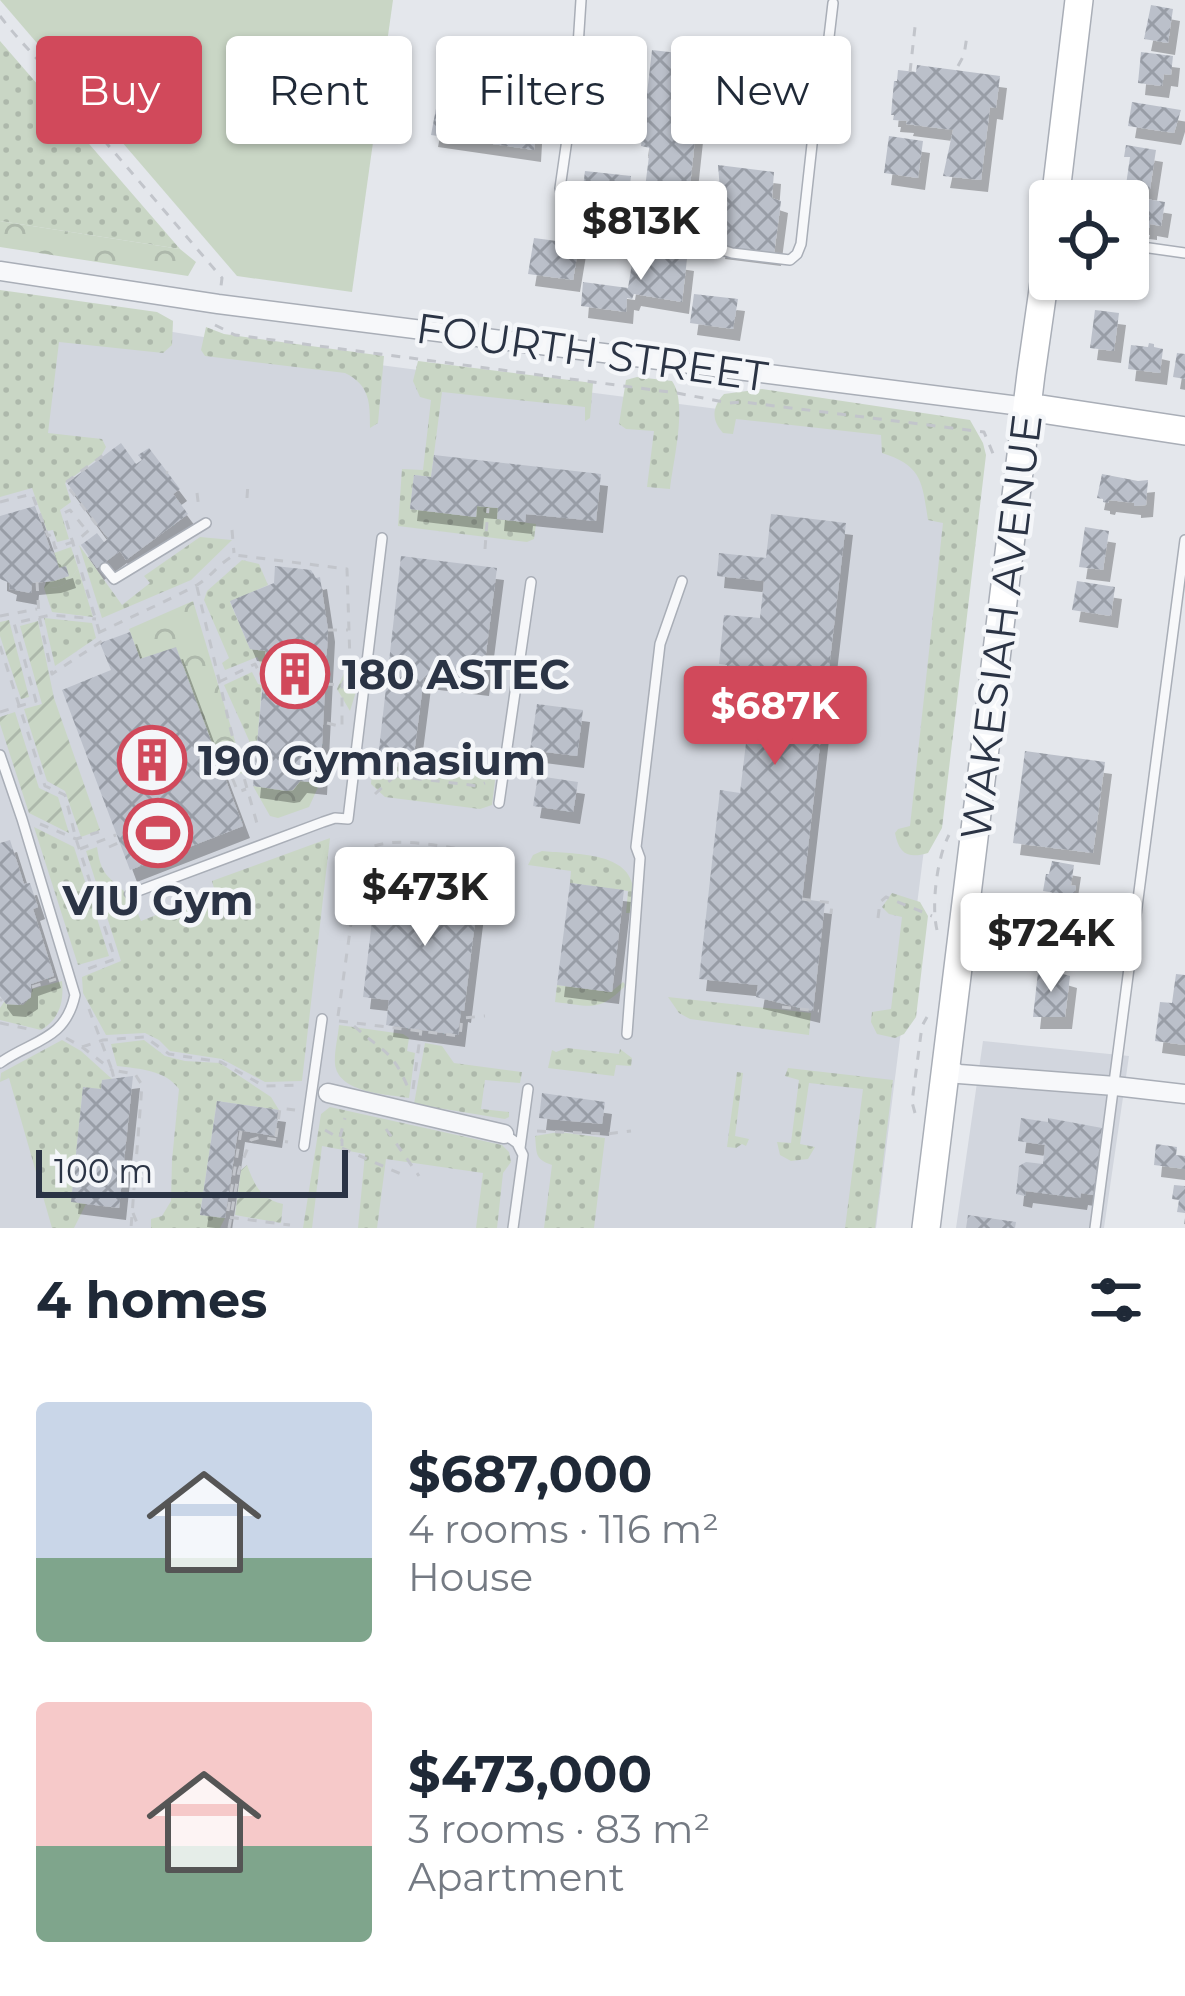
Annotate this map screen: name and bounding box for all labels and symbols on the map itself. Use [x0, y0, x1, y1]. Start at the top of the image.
pin: $813K [557, 181, 725, 283]
street label: FOURTH STREET [413, 302, 771, 402]
street label: WAKESIAH AVENUE [949, 411, 1053, 843]
building icon: 180 ASTEC [260, 639, 330, 709]
place label: 180 ASTEC [342, 648, 570, 700]
pin: $687K [691, 666, 859, 768]
building icon: 190 Gymnasium [117, 725, 187, 795]
place label: 190 Gymnasium [198, 734, 546, 786]
sports icon: VIU Gym [123, 798, 193, 868]
pin: $473K [341, 847, 509, 949]
place label: VIU Gym [61, 874, 254, 926]
pin: $724K [967, 893, 1135, 995]
scale bar [36, 1144, 348, 1197]

